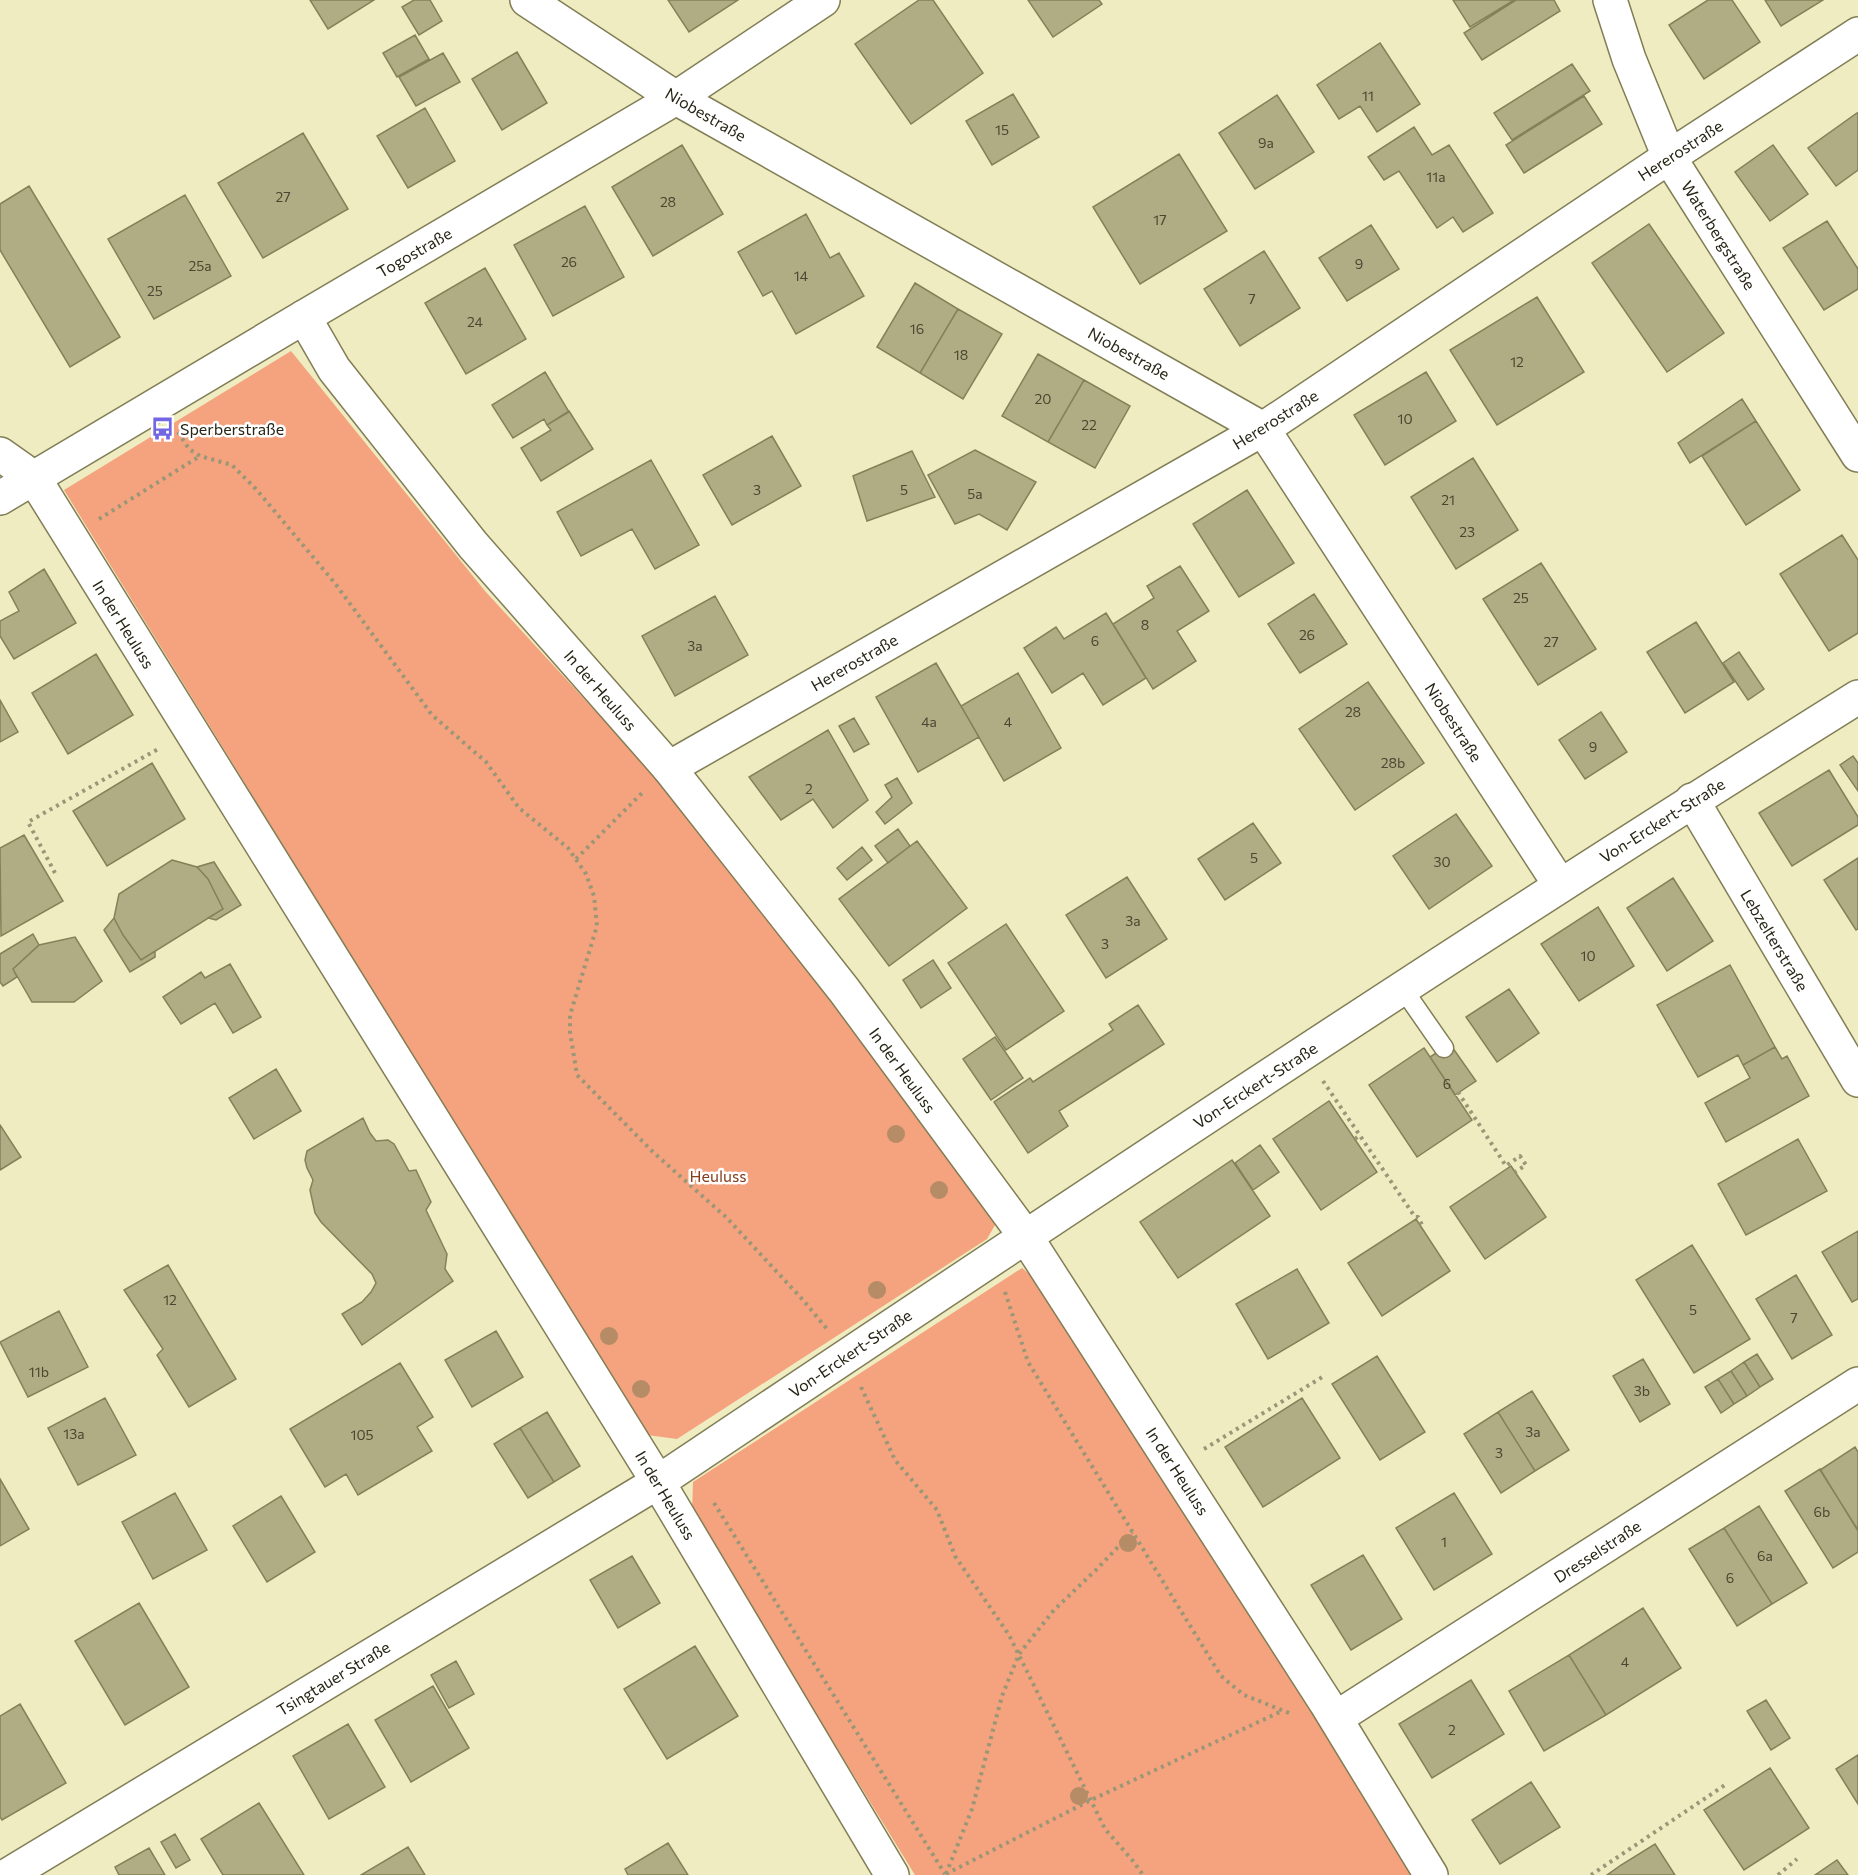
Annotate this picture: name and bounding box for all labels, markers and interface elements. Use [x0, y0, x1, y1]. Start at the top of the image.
street label: Niobestraße [662, 83, 750, 145]
house number: 11 [1362, 87, 1374, 104]
street label: Hererostraße [1634, 116, 1726, 184]
house number: 15 [995, 121, 1009, 138]
house number: 9a [1258, 134, 1274, 151]
house number: 11a [1426, 168, 1446, 185]
street label: Waterbergstraße [1678, 177, 1760, 293]
house number: 27 [275, 188, 291, 205]
house number: 28 [660, 193, 676, 210]
house number: 17 [1153, 211, 1167, 228]
street label: Togostraße [373, 223, 455, 281]
house number: 26 [561, 253, 577, 270]
house number: 9 [1355, 255, 1363, 272]
house number: 25a [188, 257, 212, 274]
house number: 14 [794, 267, 809, 284]
house number: 25 [147, 282, 163, 299]
house number: 7 [1248, 290, 1256, 307]
house number: 24 [467, 313, 484, 330]
house number: 16 [910, 320, 924, 337]
street label: Niobestraße [1085, 323, 1173, 383]
house number: 18 [954, 346, 968, 363]
house number: 12 [1510, 353, 1524, 370]
street label: Hererostraße [1229, 385, 1321, 453]
house number: 20 [1035, 390, 1051, 407]
house number: 10 [1397, 410, 1413, 427]
bus stop icon: Sperberstraße [149, 415, 175, 441]
house number: 22 [1081, 416, 1097, 433]
place label: Sperberstraße [180, 419, 284, 438]
house number: 3 [753, 481, 761, 498]
house number: 5 [900, 481, 908, 498]
house number: 5a [967, 485, 983, 502]
house number: 21 [1441, 491, 1455, 508]
house number: 23 [1459, 523, 1475, 540]
street label: In der Heuluss [89, 576, 159, 672]
house number: 25 [1513, 589, 1529, 606]
house number: 8 [1141, 616, 1149, 633]
house number: 26 [1299, 626, 1315, 643]
street label: Hererostraße [807, 630, 901, 694]
house number: 6 [1091, 632, 1099, 649]
house number: 27 [1543, 633, 1559, 650]
house number: 3a [687, 637, 703, 654]
street label: In der Heuluss [561, 646, 641, 734]
street label: Niobestraße [1421, 679, 1487, 765]
house number: 28 [1345, 703, 1361, 720]
house number: 4a [921, 713, 937, 730]
house number: 4 [1004, 713, 1013, 730]
house number: 9 [1589, 738, 1597, 755]
house number: 28b [1381, 754, 1405, 771]
street label: Von-Erckert-Straße [1596, 774, 1728, 866]
house number: 2 [805, 780, 813, 797]
house number: 5 [1250, 849, 1258, 866]
house number: 30 [1433, 853, 1451, 870]
street label: Lebzelterstraße [1737, 886, 1813, 994]
house number: 3a [1125, 912, 1141, 929]
house number: 3 [1101, 935, 1109, 952]
house number: 10 [1580, 947, 1596, 964]
street label: In der Heuluss [866, 1024, 940, 1116]
street label: Von-Erckert-Straße [1190, 1038, 1320, 1132]
house number: 6 [1443, 1075, 1451, 1092]
park label: Heuluss [690, 1166, 746, 1185]
house number: 12 [163, 1291, 177, 1308]
house number: 5 [1689, 1301, 1697, 1318]
street label: Von-Erckert-Straße [785, 1305, 915, 1401]
house number: 7 [1790, 1309, 1798, 1326]
house number: 11b [29, 1363, 49, 1380]
house number: 3b [1634, 1382, 1650, 1399]
house number: 3a [1525, 1423, 1541, 1440]
street label: In der Heuluss [1143, 1424, 1213, 1518]
house number: 13a [63, 1425, 85, 1442]
house number: 105 [350, 1426, 374, 1443]
house number: 3 [1495, 1444, 1503, 1461]
street label: In der Heuluss [632, 1447, 700, 1543]
house number: 6b [1814, 1503, 1830, 1520]
street label: Dresselstraße [1550, 1516, 1644, 1586]
house number: 1 [1441, 1533, 1447, 1550]
house number: 6a [1757, 1547, 1773, 1564]
house number: 6 [1726, 1569, 1734, 1586]
street label: Tsingtauer Straße [273, 1637, 393, 1719]
house number: 4 [1621, 1653, 1630, 1670]
house number: 2 [1448, 1721, 1456, 1738]

